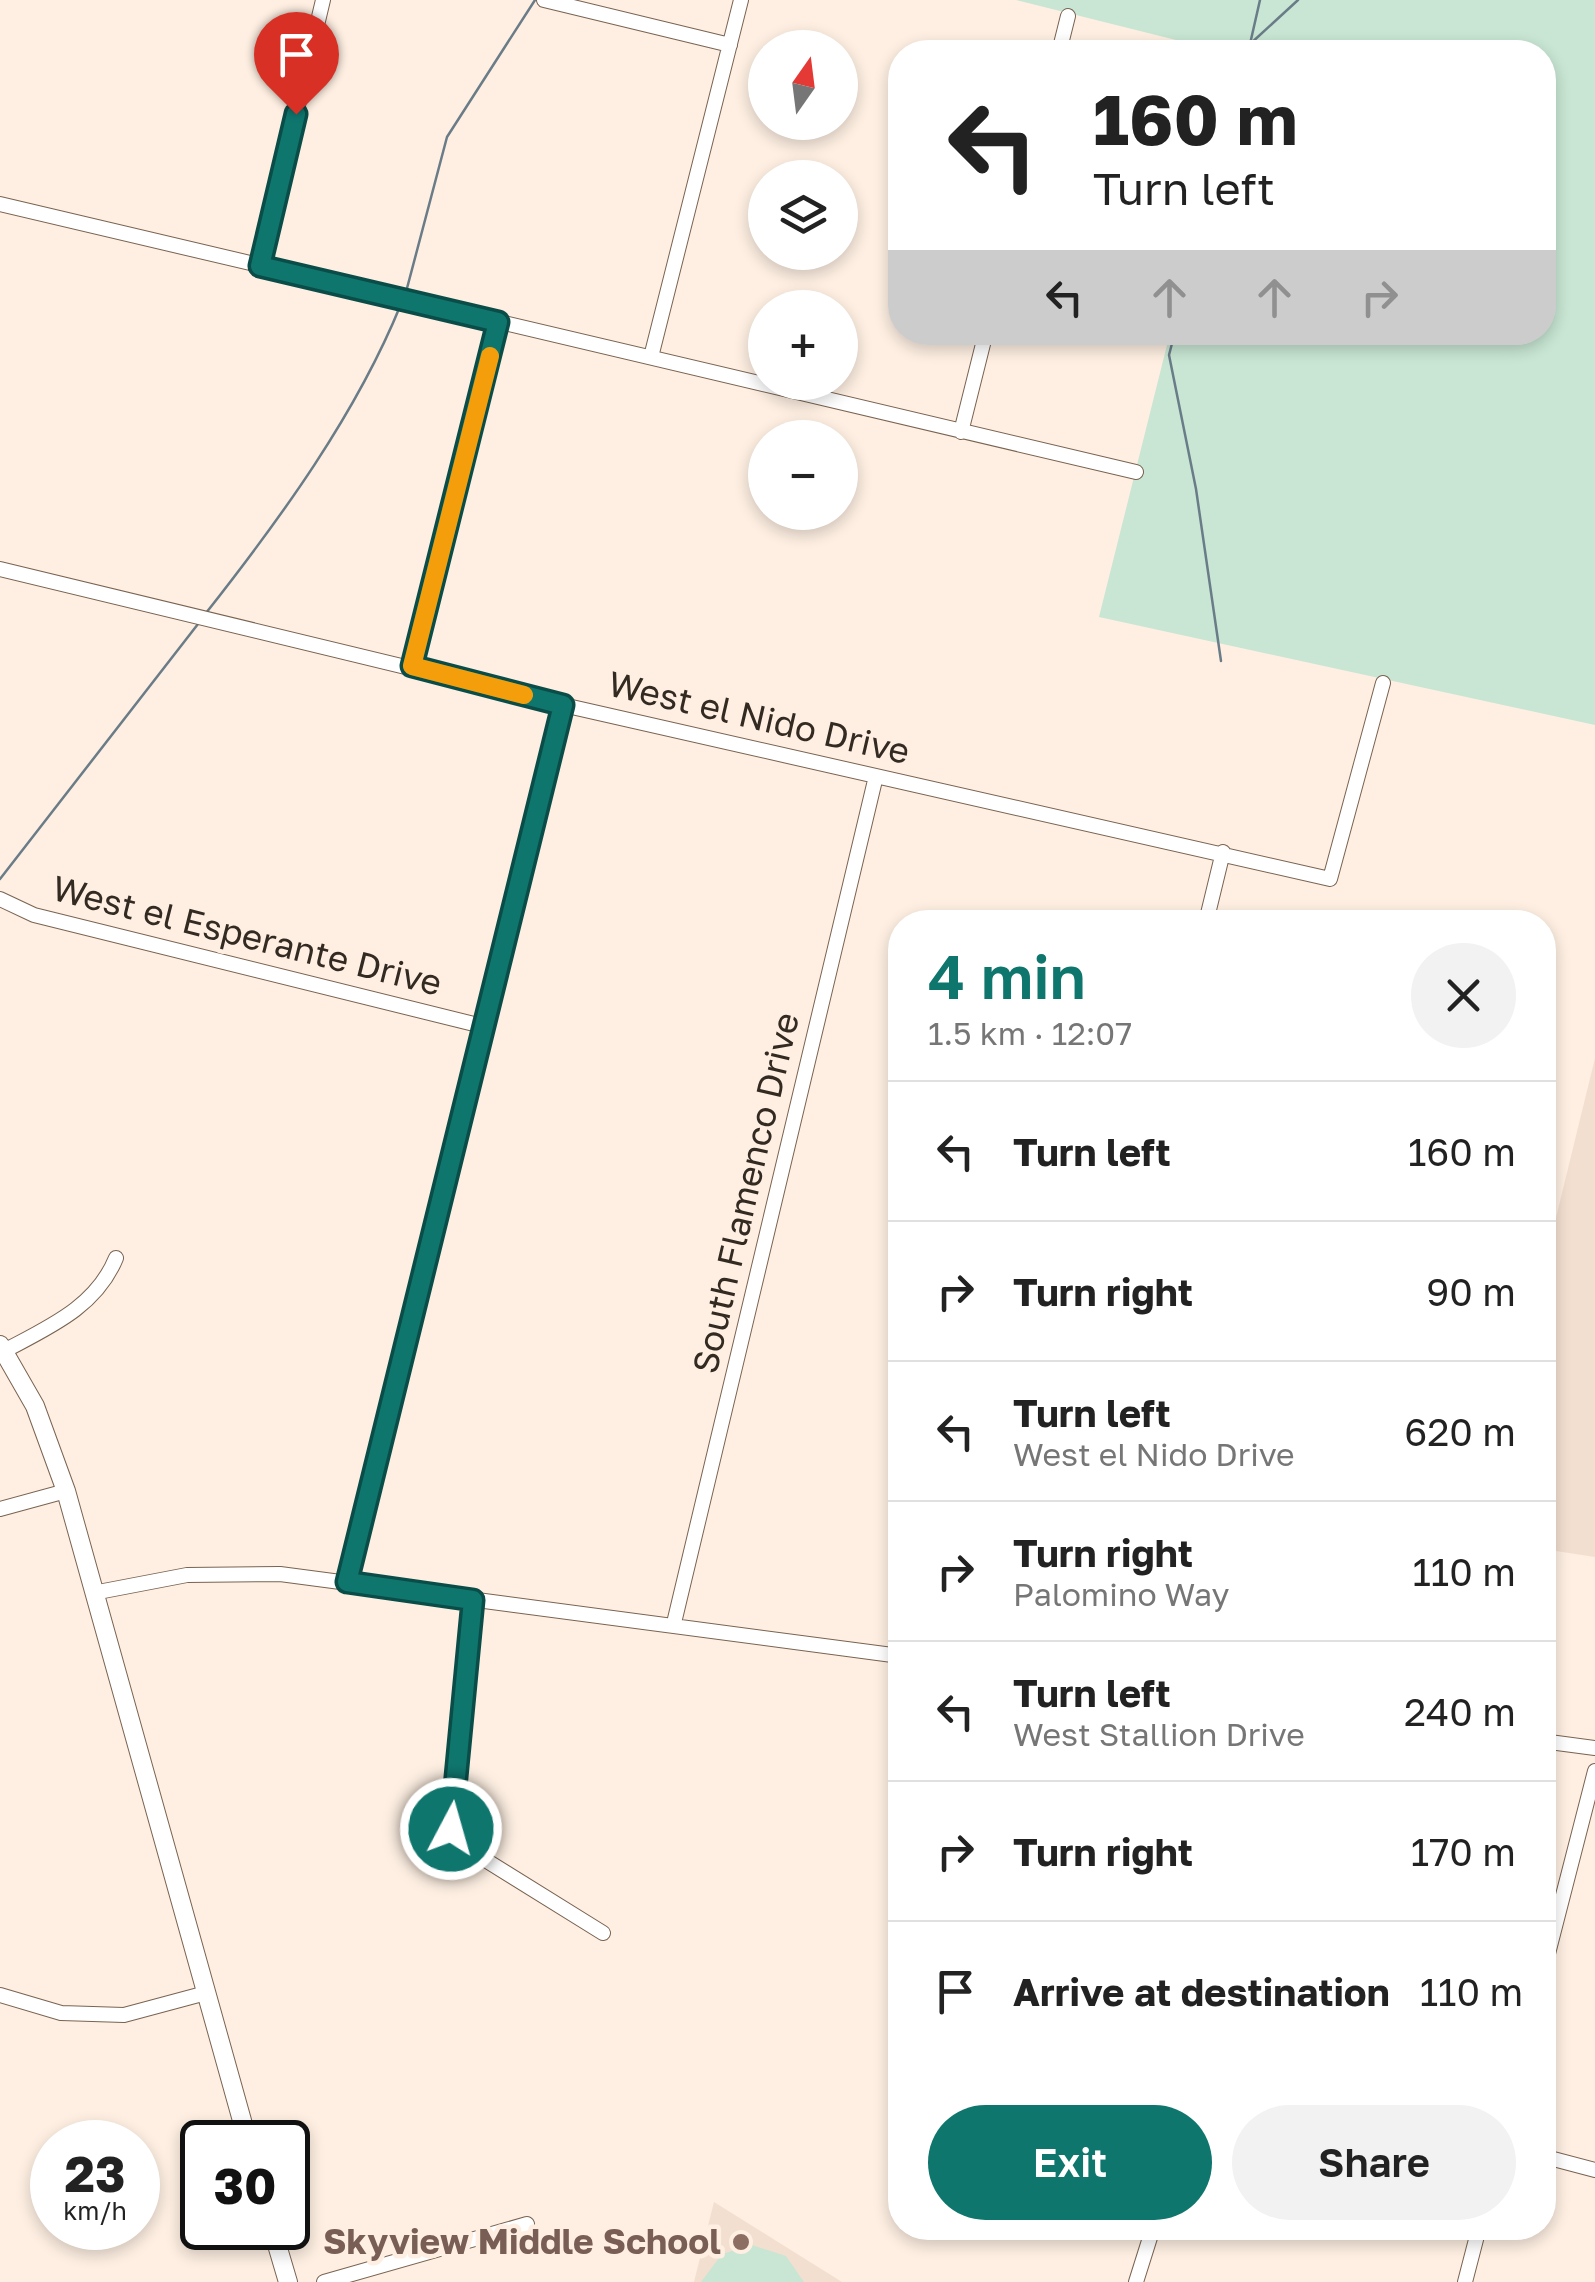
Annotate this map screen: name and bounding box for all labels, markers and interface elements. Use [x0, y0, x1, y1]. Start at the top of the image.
pin [254, 12, 339, 115]
icon: arrive [269, 27, 324, 82]
north arrow [748, 30, 858, 140]
map controls [748, 30, 858, 530]
text: 160 m [1093, 76, 1298, 160]
icon: left [928, 80, 1058, 210]
button: layers [748, 160, 858, 270]
text: Turn left [1093, 161, 1275, 215]
icon: left [1037, 270, 1092, 325]
icon: ahead [1142, 270, 1197, 325]
icon: ahead [1247, 270, 1302, 325]
icon: right [1352, 270, 1407, 325]
button: + [748, 290, 858, 400]
button: − [748, 420, 858, 530]
street label: West el Nido Drive [604, 662, 914, 772]
street label: West el Esperante Drive [48, 866, 446, 1004]
text: 4 min [928, 940, 1086, 1012]
button: close [1411, 943, 1516, 1048]
street label: South Flamenco Drive [683, 1008, 807, 1377]
text: 1.5 km · 12:07 [928, 1014, 1132, 1052]
icon: left [928, 1124, 983, 1179]
text: Turn left [1013, 1129, 1171, 1174]
text: 160 m [1408, 1129, 1516, 1174]
icon: right [928, 1264, 983, 1319]
text: Turn right [1013, 1269, 1193, 1314]
text: 90 m [1426, 1269, 1516, 1314]
text: Turn left [1013, 1390, 1171, 1435]
icon: left [928, 1404, 983, 1459]
text: 620 m [1404, 1409, 1516, 1454]
text: West el Nido Drive [1013, 1435, 1295, 1473]
text: Turn right [1013, 1530, 1193, 1575]
icon: right [928, 1544, 983, 1599]
text: 110 m [1412, 1549, 1516, 1594]
text: Palomino Way [1013, 1575, 1229, 1613]
text: Turn left [1013, 1670, 1171, 1715]
icon: left [928, 1684, 983, 1739]
text: 240 m [1404, 1689, 1516, 1734]
text: West Stallion Drive [1013, 1715, 1305, 1753]
position arrow [399, 1777, 503, 1881]
icon: right [928, 1824, 983, 1879]
text: Turn right [1013, 1829, 1193, 1874]
text: 170 m [1411, 1829, 1516, 1874]
icon: arrive [928, 1964, 983, 2019]
text: Arrive at destination [1013, 1969, 1390, 2014]
text: 110 m [1420, 1969, 1523, 2014]
button: Exit [928, 2105, 1212, 2220]
button: Share [1232, 2105, 1516, 2220]
speed limit sign: 30 [180, 2120, 310, 2250]
text: 23 [64, 2143, 125, 2203]
text: km/h [63, 2195, 127, 2226]
place label: Skyview Middle School [323, 2220, 721, 2262]
marker: Skyview Middle School [730, 2231, 752, 2253]

